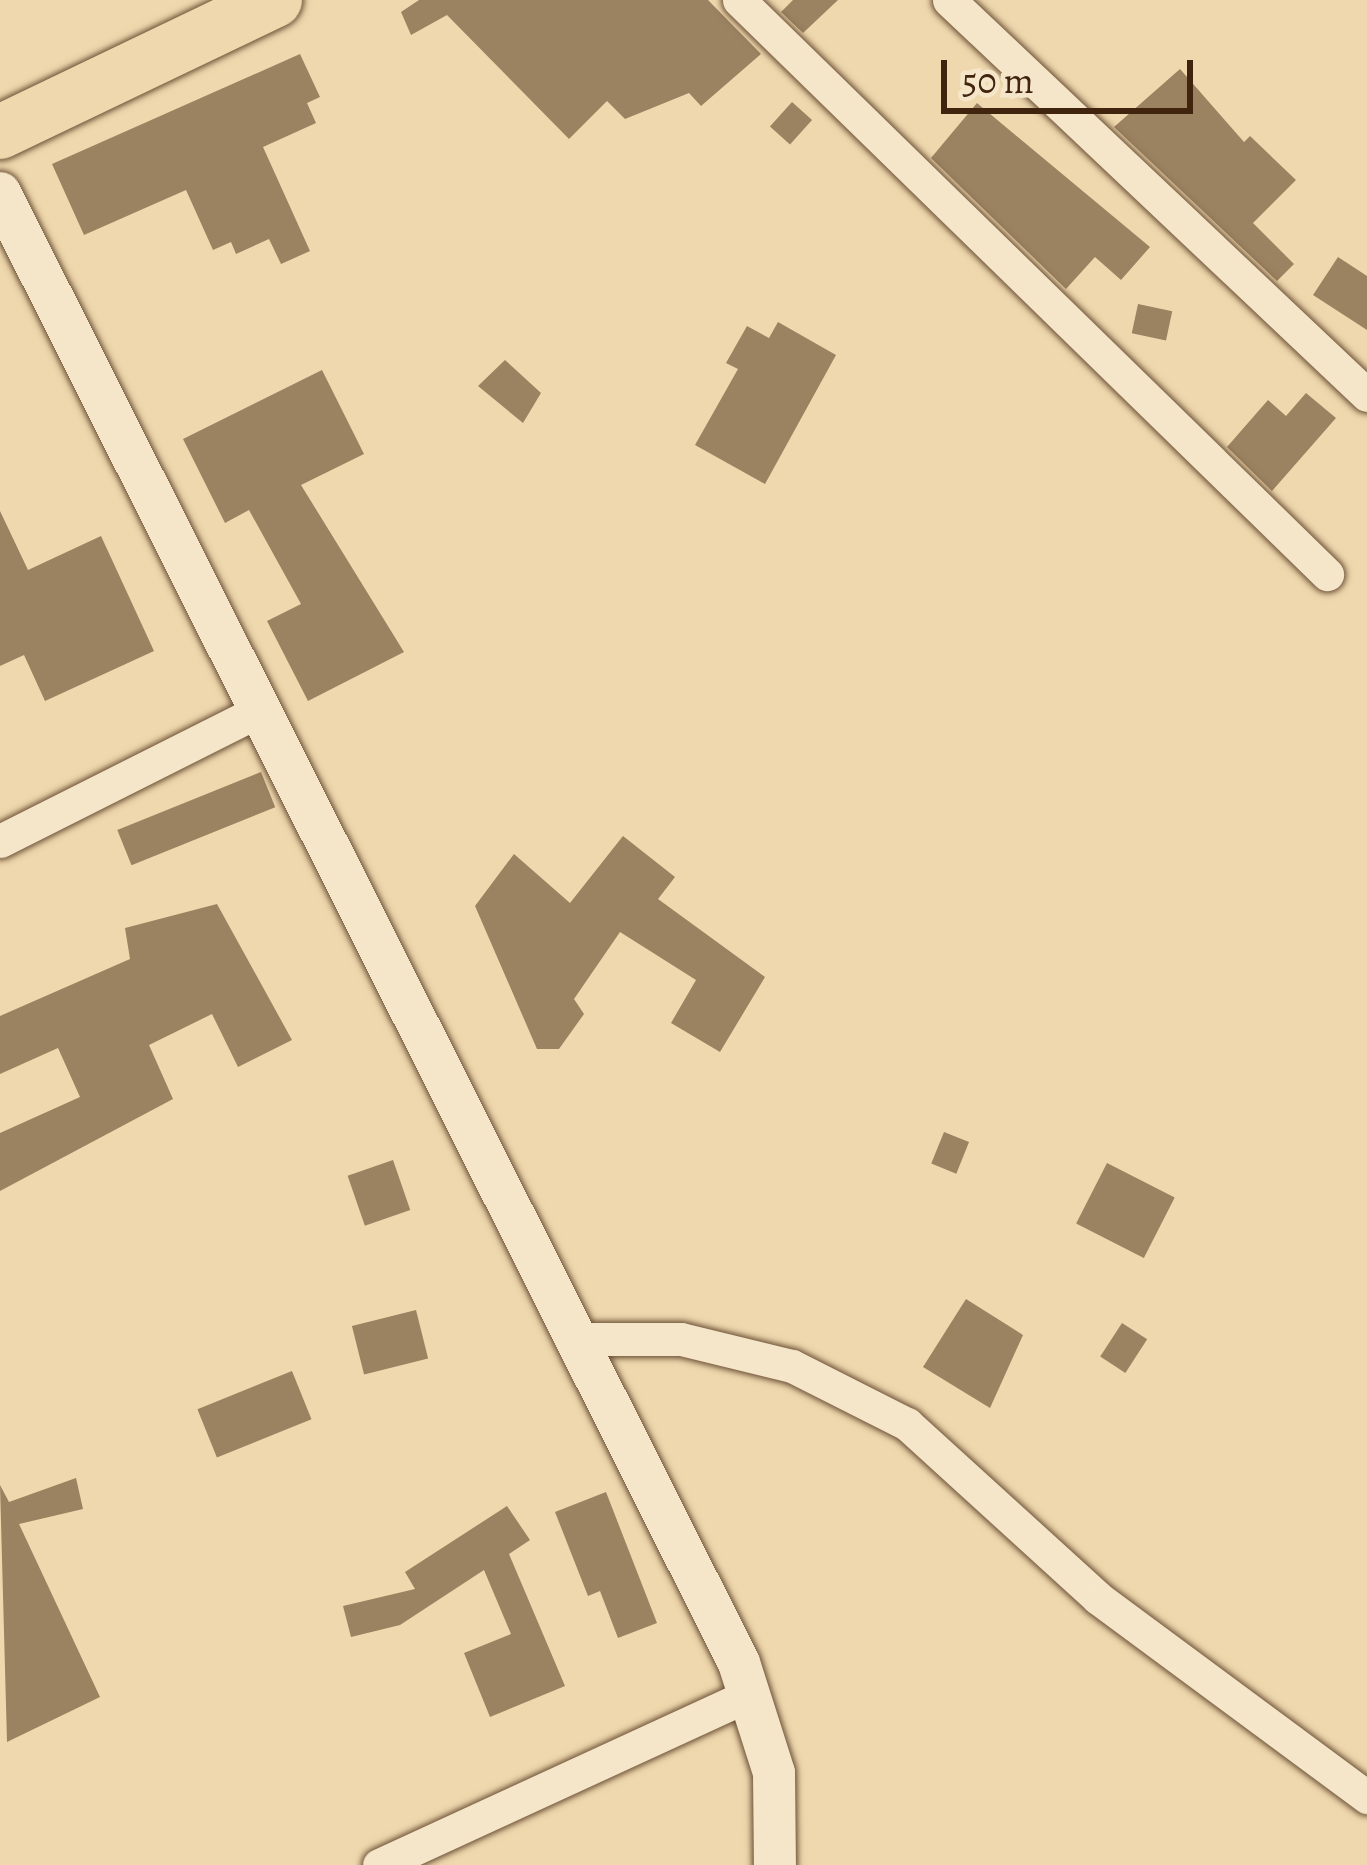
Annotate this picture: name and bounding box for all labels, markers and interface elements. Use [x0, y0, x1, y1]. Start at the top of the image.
scale bar [947, 36, 1199, 110]
text: 50 m [962, 56, 1034, 105]

